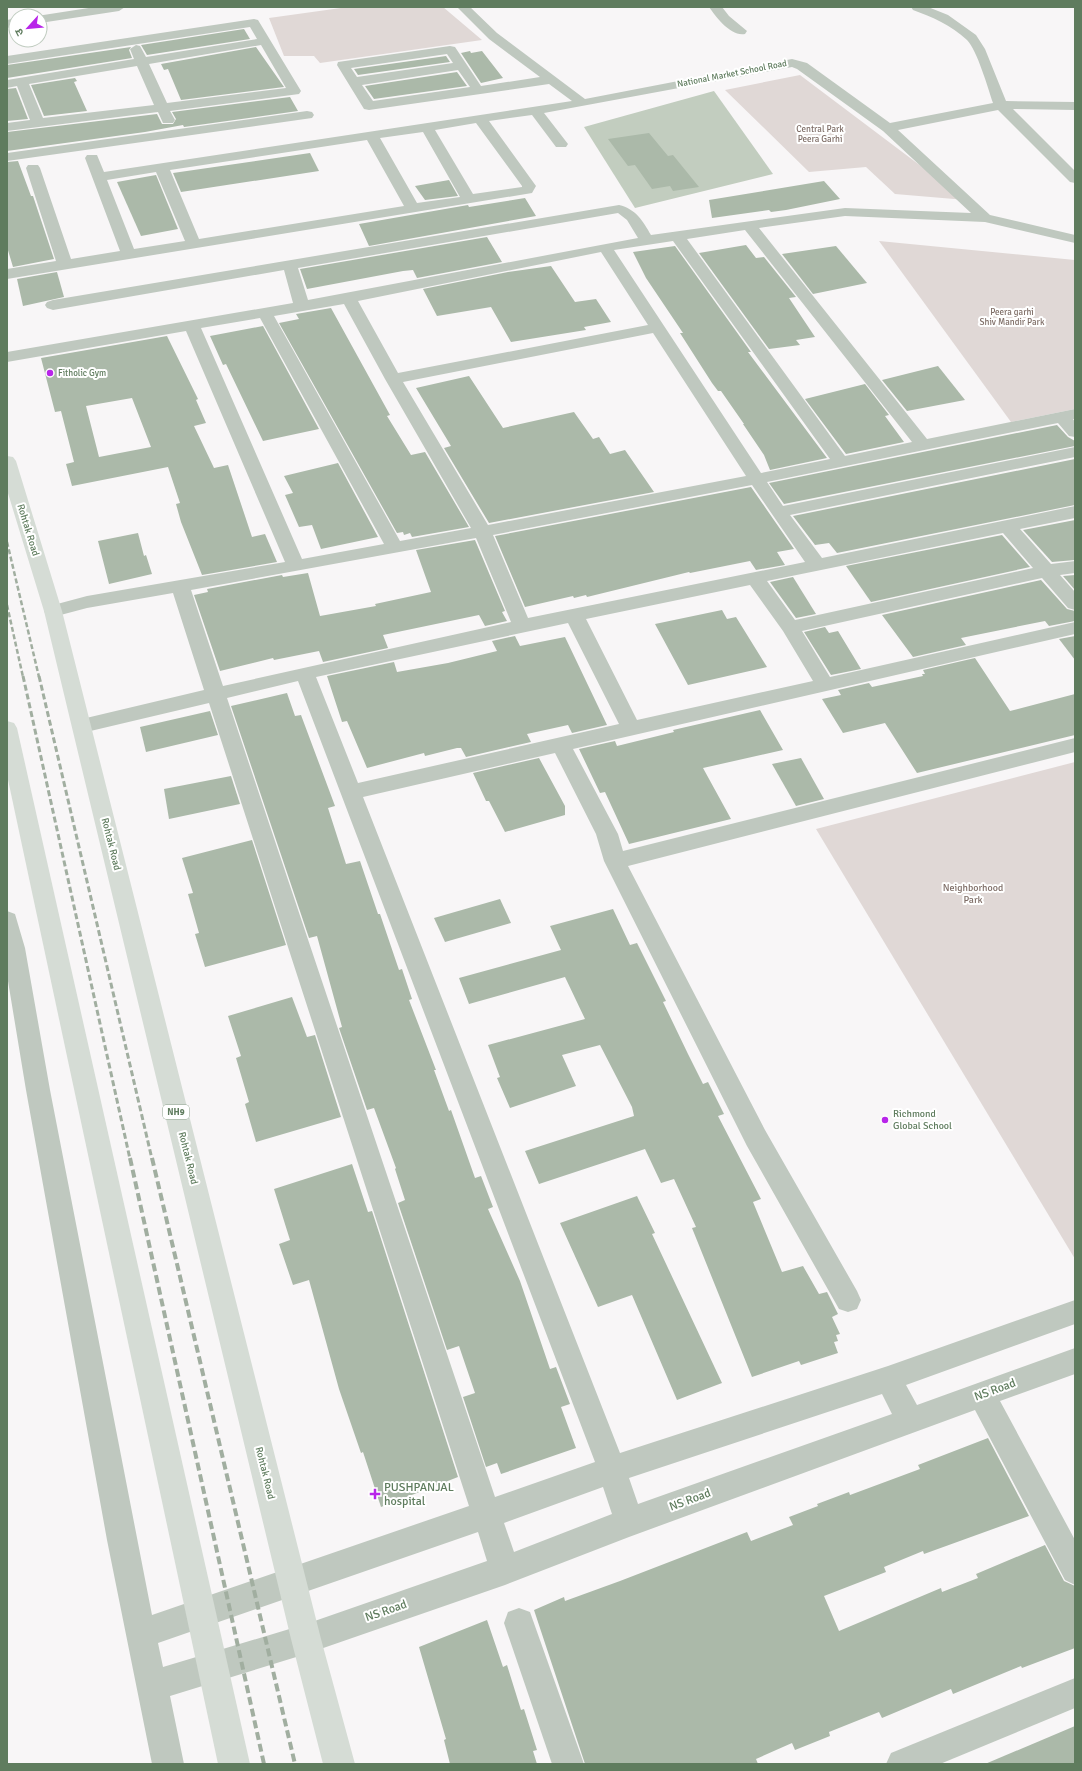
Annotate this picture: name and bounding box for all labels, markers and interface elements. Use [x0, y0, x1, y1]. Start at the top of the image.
north arrow [8, 8, 48, 48]
text: उ [12, 26, 27, 38]
street label: National Market School Road [676, 58, 788, 90]
park label: Central Park Peera Garhi [796, 124, 844, 145]
park label: Peera garhi Shiv Mandir Park [980, 307, 1045, 328]
marker: Fitholic Gym [45, 368, 55, 378]
place label: Fitholic Gym [58, 368, 106, 379]
street label: Rohtak Road [14, 503, 42, 557]
street label: Rohtak Road [99, 816, 123, 872]
park label: Neighborhood Park [943, 882, 1003, 906]
road number: NH9 [163, 1105, 189, 1119]
place label: Richmond Global School [893, 1108, 952, 1132]
marker: Richmond Global School [880, 1115, 890, 1125]
street label: Rohtak Road [176, 1130, 200, 1186]
street label: NS Road [972, 1376, 1018, 1404]
street label: Rohtak Road [253, 1445, 277, 1501]
place label: PUSHPANJAL hospital [384, 1480, 454, 1509]
street label: NS Road [667, 1486, 713, 1514]
marker: PUSHPANJAL hospital [369, 1488, 381, 1500]
street label: NS Road [363, 1597, 409, 1625]

